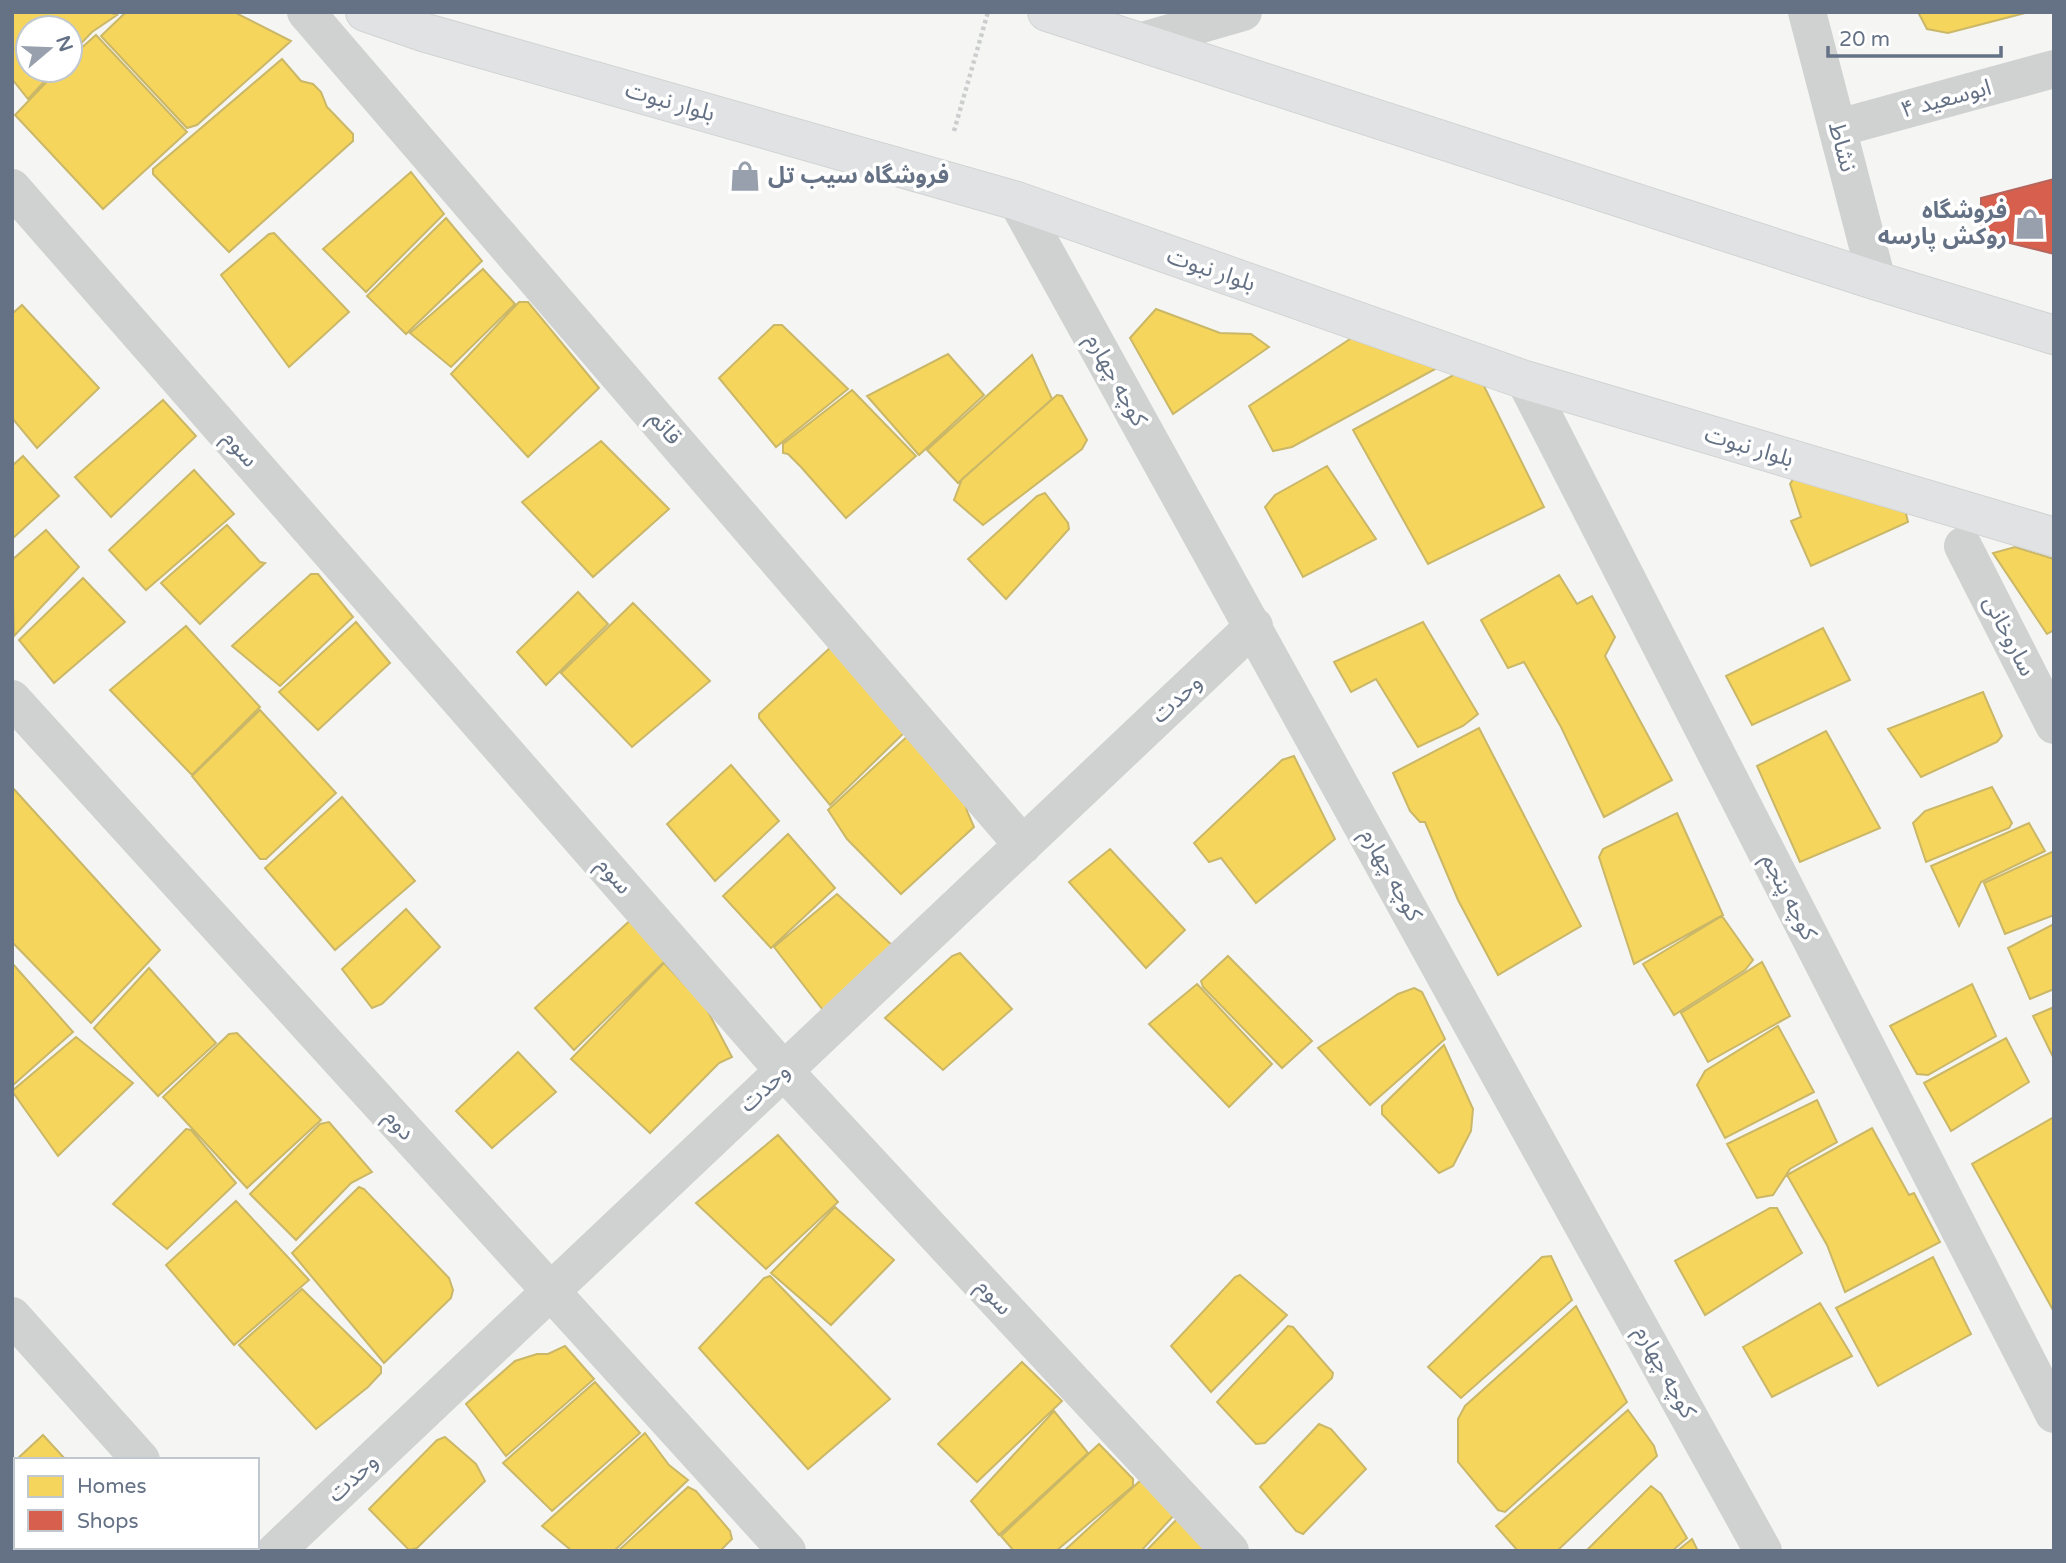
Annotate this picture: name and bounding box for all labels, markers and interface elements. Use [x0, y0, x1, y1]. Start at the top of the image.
north arrow [14, 14, 84, 84]
scale bar [1828, 14, 2001, 58]
text: 20 m [1839, 27, 1890, 52]
text: N [51, 33, 77, 55]
street label: ابوسعید ۴ [1898, 74, 1994, 124]
street label: بلوار نبوت [622, 76, 718, 128]
street label: نشاط [1822, 119, 1862, 175]
shop icon: فروشگاه سیب تل [728, 159, 762, 193]
place label: فروشگاه سیب تل [768, 162, 949, 190]
place label: فروشگاه روکش پارسه [1878, 197, 2007, 252]
shop icon: فروشگاه روکش پارسه [2013, 207, 2047, 241]
street label: بلوار نبوت [1163, 242, 1259, 298]
street label: کوچه چهارم [1077, 329, 1153, 433]
street label: قائم [641, 405, 687, 452]
street label: بلوار نبوت [1701, 420, 1797, 474]
street label: سوم [214, 425, 264, 475]
street label: ساروخانی [1977, 591, 2041, 681]
street label: وحدت [1146, 669, 1208, 729]
street label: کوچه چهارم [1352, 824, 1428, 928]
street label: کوچه پنجم [1754, 849, 1823, 946]
street label: سوم [588, 852, 638, 902]
street label: وحدت [734, 1058, 796, 1118]
street label: دوم [376, 1104, 420, 1148]
street label: سوم [968, 1273, 1018, 1323]
street label: کوچه چهارم [1626, 1321, 1702, 1425]
street label: وحدت [322, 1448, 384, 1508]
legend [14, 1458, 259, 1549]
text: Homes [77, 1474, 147, 1499]
text: Shops [77, 1509, 139, 1534]

